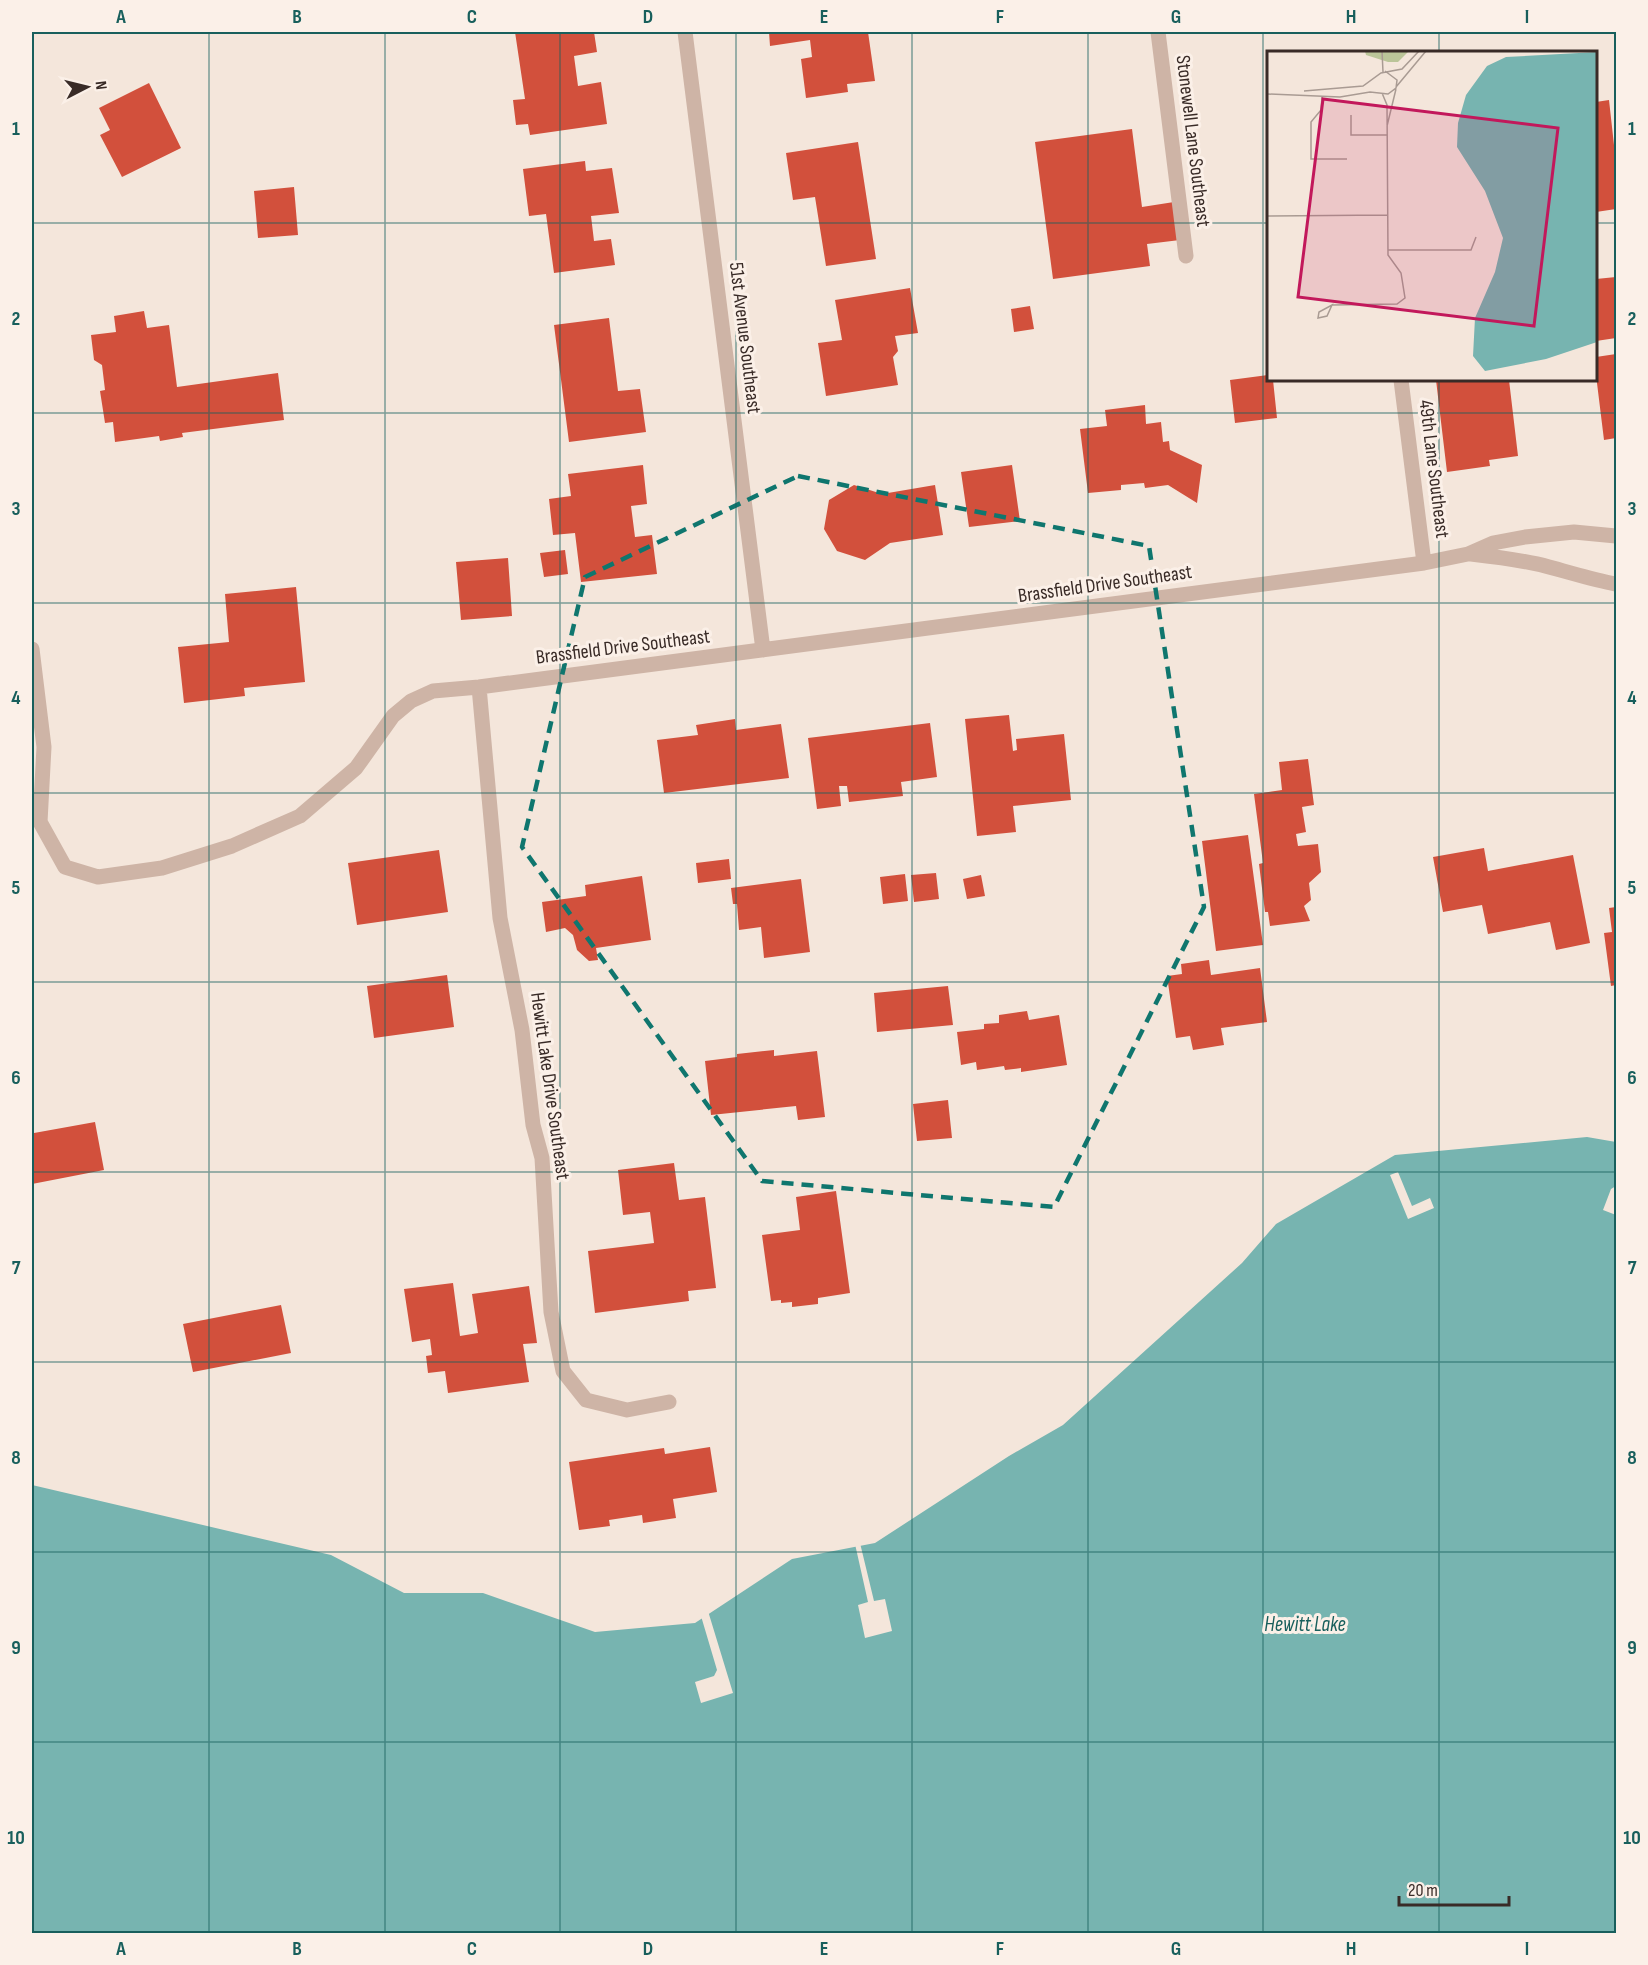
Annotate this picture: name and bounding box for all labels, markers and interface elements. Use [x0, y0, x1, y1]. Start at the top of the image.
text: A [115, 5, 126, 29]
text: B [292, 5, 302, 29]
text: C [467, 5, 477, 29]
text: D [643, 5, 653, 29]
text: E [820, 5, 828, 29]
text: F [996, 5, 1004, 29]
text: G [1171, 5, 1181, 29]
text: H [1346, 5, 1356, 29]
text: I [1525, 5, 1529, 29]
inset map [1267, 51, 1597, 381]
street label: Stonewell Lane Southeast [1171, 54, 1215, 228]
north arrow [57, 57, 117, 117]
text: N [90, 80, 110, 91]
text: 1 [12, 117, 20, 141]
text: 1 [1628, 117, 1636, 141]
street label: 51st Avenue Southeast [724, 261, 766, 415]
text: 2 [12, 307, 20, 331]
text: 2 [1628, 307, 1636, 331]
street label: 49th Lane Southeast [1414, 399, 1454, 539]
text: 3 [12, 497, 21, 521]
text: 3 [1628, 497, 1637, 521]
street label: Brassfield Drive Southeast [1017, 560, 1193, 608]
street label: Brassfield Drive Southeast [535, 624, 711, 670]
text: 4 [11, 686, 21, 710]
text: 4 [1627, 686, 1637, 710]
text: 5 [12, 876, 21, 900]
text: 5 [1628, 876, 1637, 900]
street label: Hewitt Lake Drive Southeast [525, 991, 575, 1181]
text: 6 [11, 1066, 21, 1090]
text: 6 [1627, 1066, 1637, 1090]
text: 7 [12, 1256, 21, 1280]
text: 7 [1628, 1256, 1637, 1280]
text: 8 [11, 1446, 21, 1470]
text: 8 [1627, 1446, 1637, 1470]
water label: Hewitt Lake [1264, 1612, 1346, 1637]
text: 9 [11, 1636, 21, 1660]
text: 9 [1627, 1636, 1637, 1660]
text: 10 [7, 1826, 25, 1850]
text: 10 [1623, 1826, 1641, 1850]
scale bar [1399, 1869, 1508, 1907]
text: 20 m [1408, 1880, 1438, 1901]
text: A [115, 1937, 126, 1961]
text: B [292, 1937, 302, 1961]
text: C [467, 1937, 477, 1961]
text: D [643, 1937, 653, 1961]
text: E [820, 1937, 828, 1961]
text: F [996, 1937, 1004, 1961]
text: G [1171, 1937, 1181, 1961]
text: H [1346, 1937, 1356, 1961]
text: I [1525, 1937, 1529, 1961]

